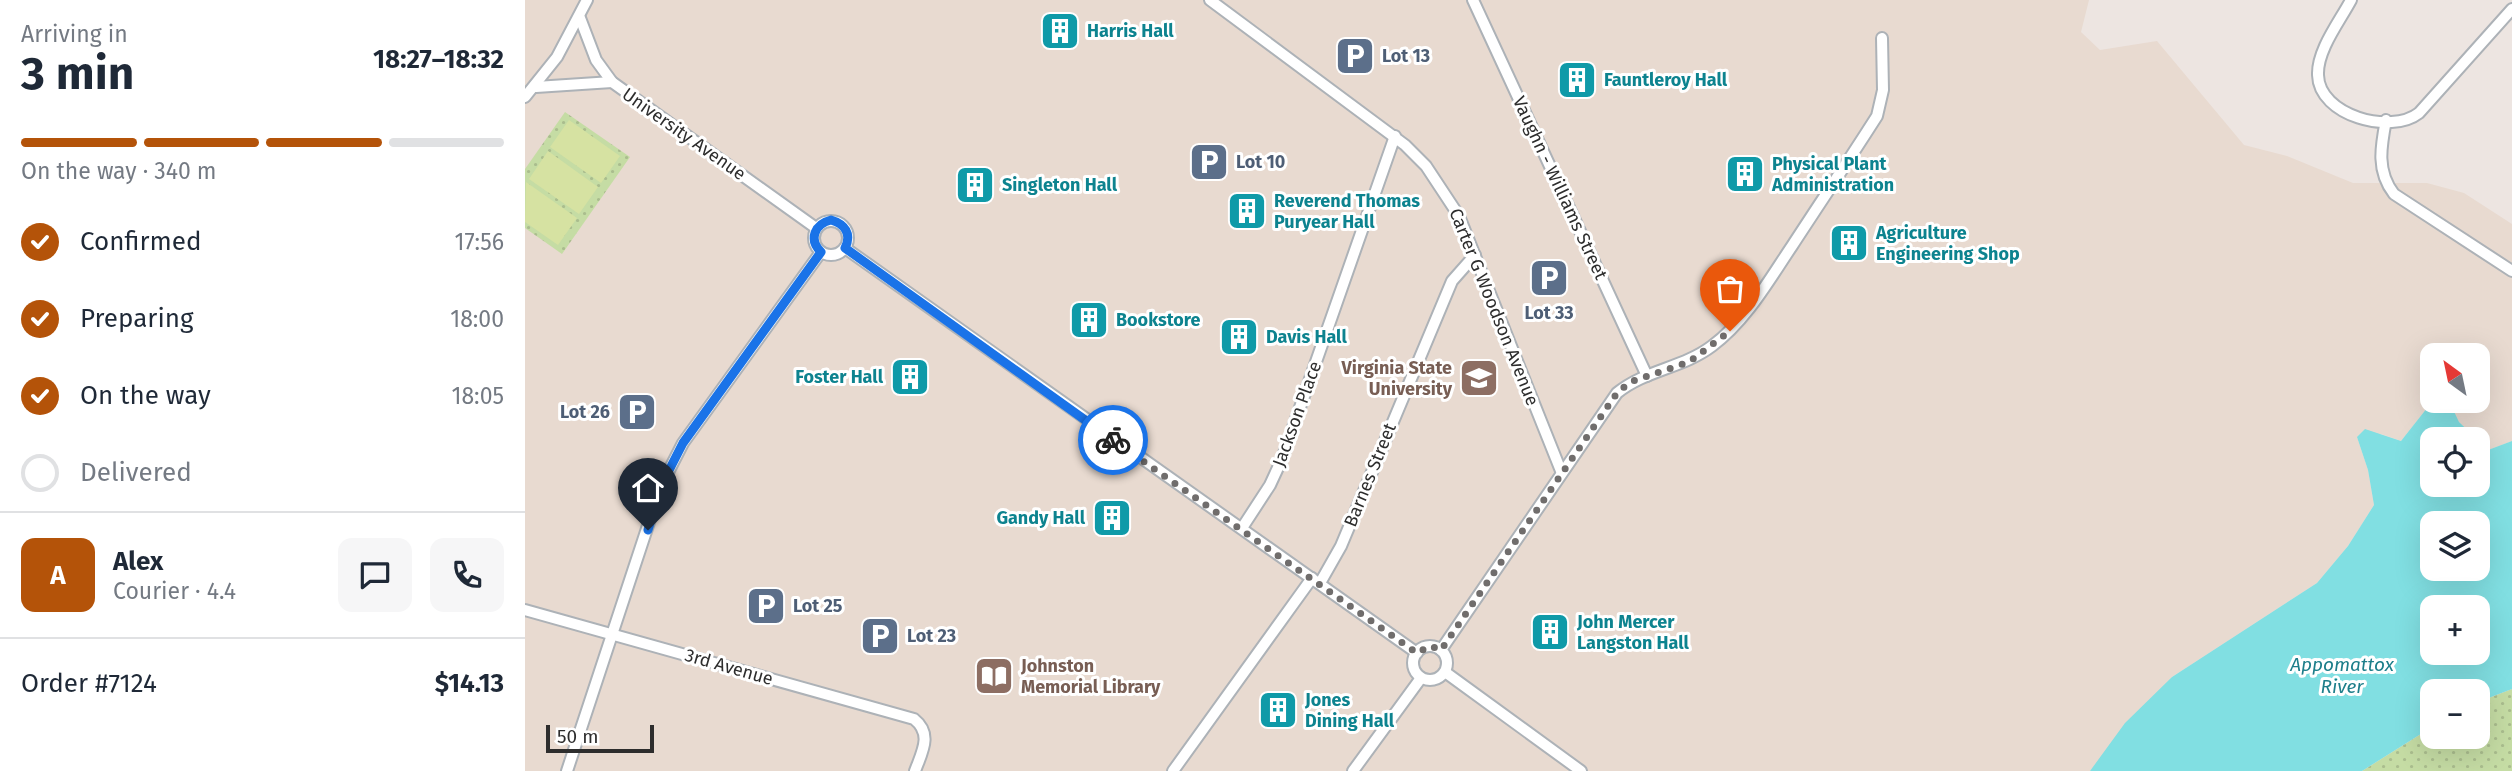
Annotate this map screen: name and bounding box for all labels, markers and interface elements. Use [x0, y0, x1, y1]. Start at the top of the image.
building icon: Harris Hall [1039, 10, 1081, 52]
text: Arriving in [21, 20, 128, 48]
place label: Harris Hall [1087, 20, 1174, 42]
parking icon: Lot 13 [1334, 35, 1376, 77]
text: 18:27–18:32 [373, 44, 504, 75]
place label: Lot 13 [1382, 45, 1430, 67]
text: 3 min [21, 46, 134, 101]
building icon: Fauntleroy Hall [1556, 59, 1598, 101]
place label: Fauntleroy Hall [1604, 69, 1728, 91]
street label: University Avenue [618, 83, 750, 185]
street label: Vaughn - Williams Street [1508, 93, 1612, 284]
parking icon: Lot 10 [1188, 141, 1230, 183]
place label: Lot 10 [1236, 151, 1285, 173]
building icon: Physical Plant Administration [1724, 153, 1766, 195]
place label: Physical Plant Administration [1771, 153, 1894, 196]
text: On the way · 340 m [21, 157, 217, 185]
building icon: Singleton Hall [954, 164, 996, 206]
place label: Singleton Hall [1002, 174, 1118, 196]
building icon: Reverend Thomas Puryear Hall [1226, 190, 1268, 232]
place label: Reverend Thomas Puryear Hall [1274, 190, 1420, 233]
street label: Carter G Woodson Avenue [1444, 205, 1544, 409]
building icon: Agriculture Engineering Shop [1828, 222, 1870, 264]
place label: Agriculture Engineering Shop [1875, 222, 2020, 265]
icon: check [21, 223, 59, 261]
text: Confirmed [80, 226, 201, 257]
text: 17:56 [454, 228, 504, 256]
parking icon: Lot 33 [1528, 257, 1570, 299]
pin [1700, 259, 1760, 331]
icon: bag [1711, 270, 1749, 308]
building icon: Bookstore [1068, 299, 1110, 341]
icon: check [21, 300, 59, 338]
place label: Lot 33 [1524, 302, 1574, 324]
text: Preparing [80, 303, 193, 334]
text: 18:00 [450, 305, 504, 333]
place label: Bookstore [1116, 309, 1200, 331]
building icon: Davis Hall [1218, 316, 1260, 358]
place label: Davis Hall [1266, 326, 1347, 348]
north arrow [2420, 343, 2490, 413]
map controls [2420, 343, 2490, 749]
building icon: Foster Hall [889, 356, 931, 398]
place label: Virginia State University [1341, 357, 1453, 400]
school or university icon: Virginia State University [1458, 357, 1500, 399]
street label: Jackson Place [1268, 358, 1326, 470]
place label: Foster Hall [795, 366, 884, 388]
icon: check [21, 377, 59, 415]
text: On the way [80, 380, 211, 411]
text: 18:05 [451, 382, 504, 410]
parking icon: Lot 26 [616, 391, 658, 433]
place label: Lot 26 [560, 401, 610, 423]
courier [1078, 405, 1148, 475]
street label: Barnes Street [1339, 419, 1401, 530]
icon: bike [1094, 421, 1132, 459]
button: locate [2420, 427, 2490, 497]
text: Delivered [80, 457, 192, 488]
pin [618, 458, 678, 530]
icon: home [629, 469, 667, 507]
building icon: Gandy Hall [1091, 497, 1133, 539]
place label: Gandy Hall [996, 507, 1086, 529]
button: layers [2420, 511, 2490, 581]
button: chat [338, 538, 412, 612]
button: phone [430, 538, 504, 612]
text: Alex [113, 546, 163, 577]
text: A [50, 560, 66, 591]
text: Courier · 4.4 [113, 577, 236, 605]
parking icon: Lot 25 [745, 585, 787, 627]
place label: Lot 25 [793, 595, 843, 617]
button: + [2420, 595, 2490, 665]
building icon: John Mercer Langston Hall [1529, 611, 1571, 653]
place label: John Mercer Langston Hall [1576, 611, 1690, 654]
parking icon: Lot 23 [859, 615, 901, 657]
place label: Lot 23 [907, 625, 956, 647]
street label: 3rd Avenue [682, 644, 776, 690]
water label: Appomattox River [2289, 653, 2395, 698]
library icon: Johnston Memorial Library [973, 655, 1015, 697]
place label: Johnston Memorial Library [1020, 655, 1161, 698]
text: Order #7124 [21, 668, 157, 699]
text: $14.13 [435, 668, 504, 699]
button: − [2420, 679, 2490, 749]
building icon: Jones Dining Hall [1257, 689, 1299, 731]
place label: Jones Dining Hall [1304, 689, 1395, 732]
scale bar [546, 722, 655, 754]
text: 50 m [557, 725, 598, 748]

